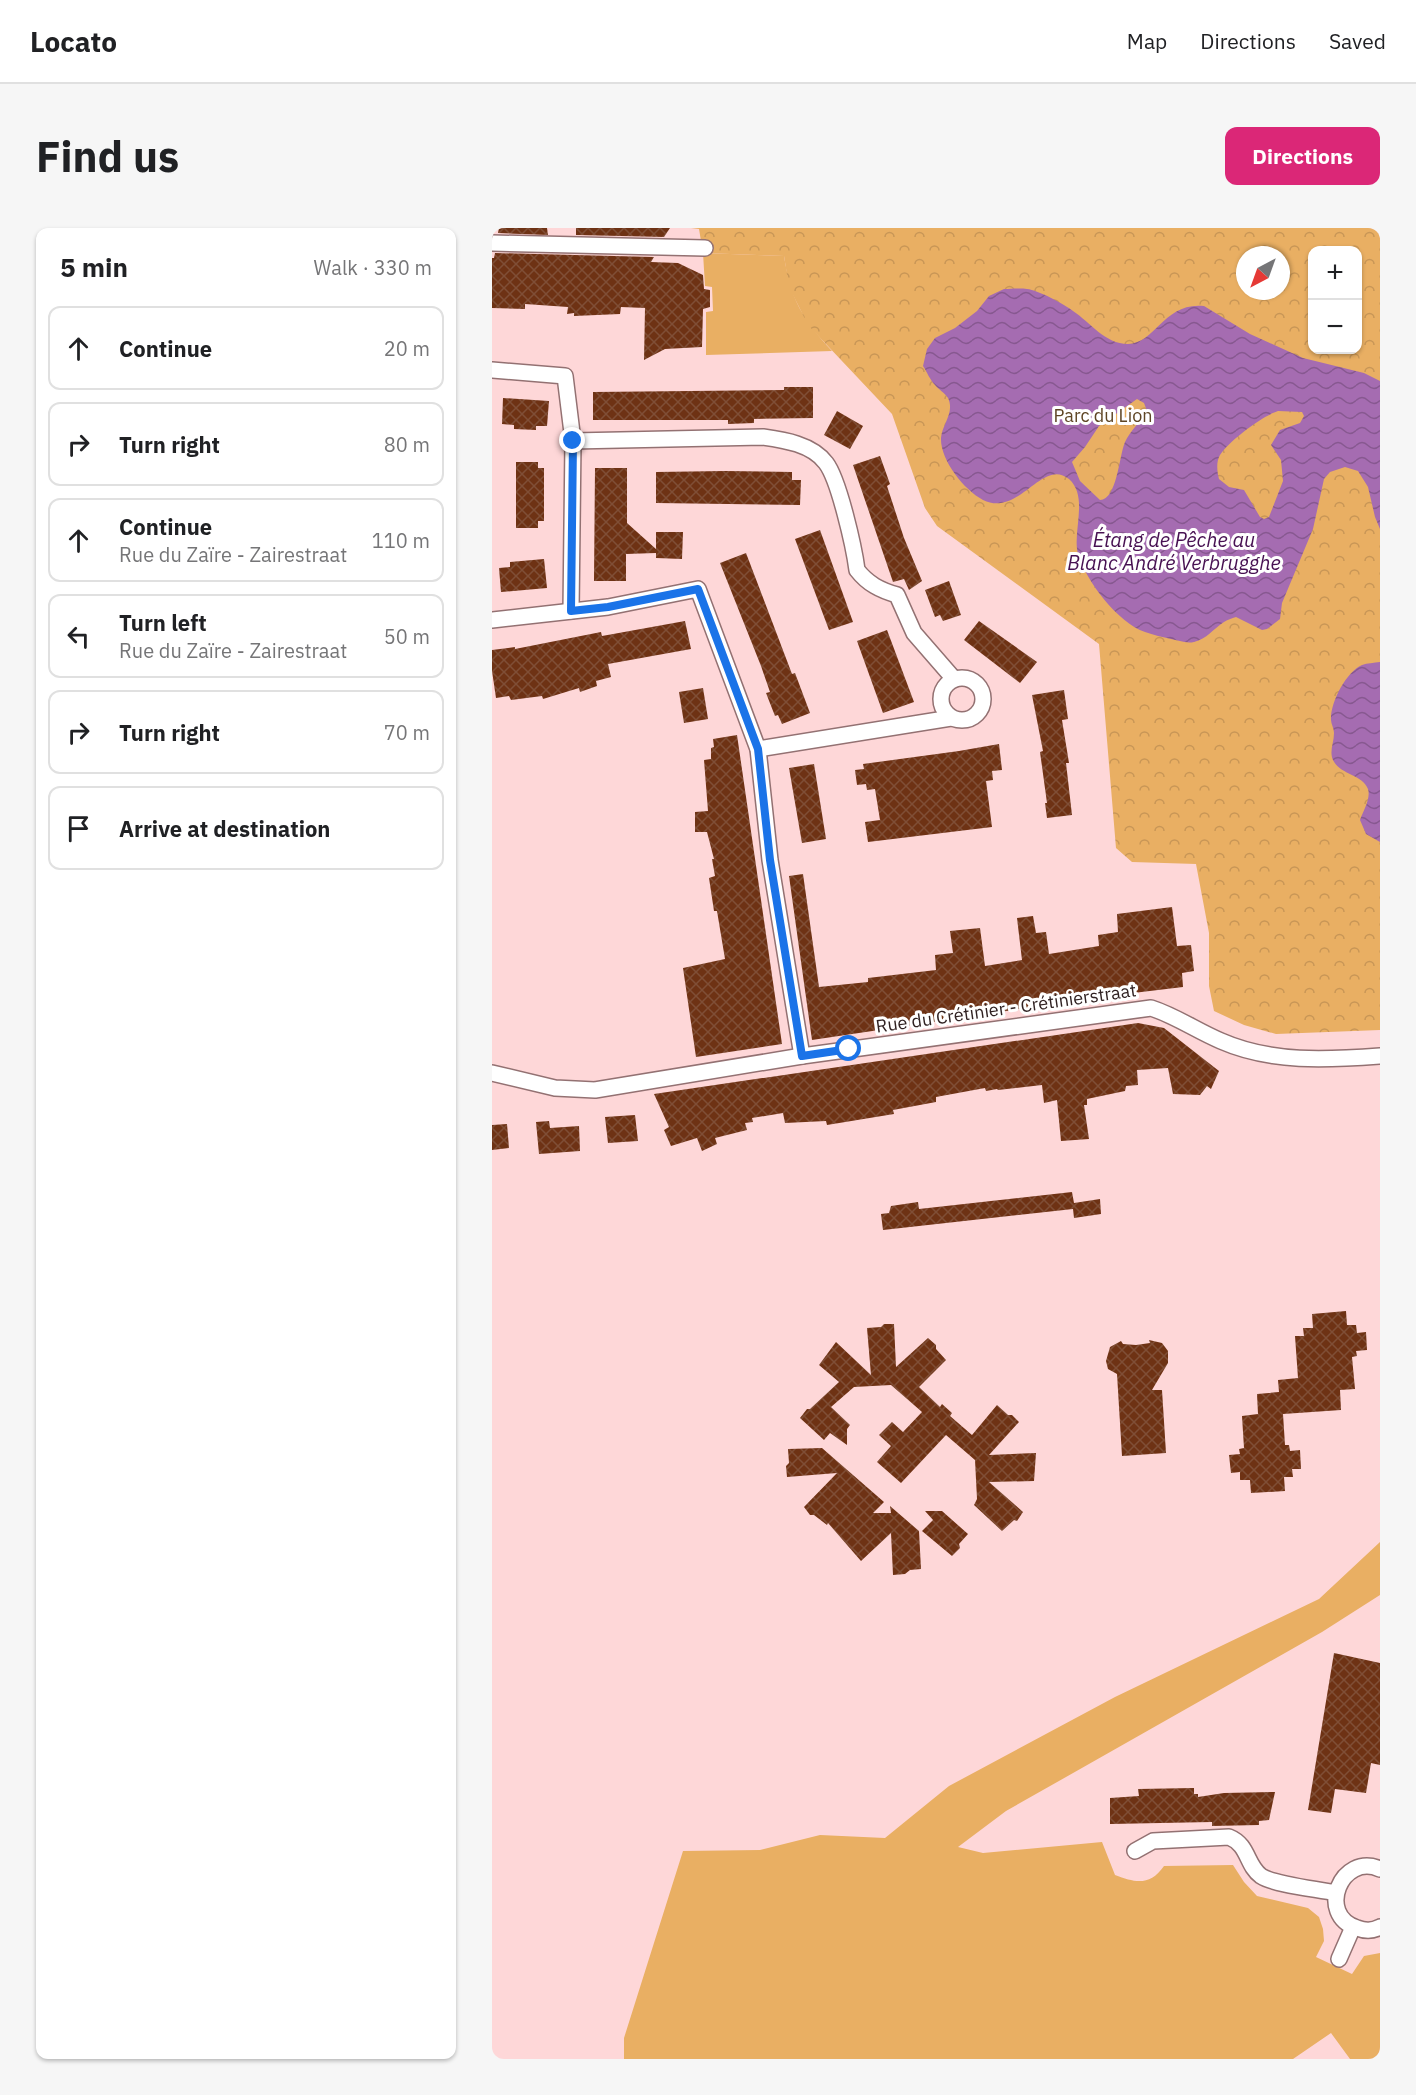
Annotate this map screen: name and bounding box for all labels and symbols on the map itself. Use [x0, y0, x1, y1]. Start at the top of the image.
north arrow [1236, 246, 1290, 300]
park label: Parc du Lion [1054, 404, 1152, 427]
route end [559, 427, 585, 453]
water label: Étang de Pêche au Blanc André Verbrugghe [1067, 526, 1281, 576]
street label: Rue du Crétinier - Crétinierstraat [874, 978, 1138, 1038]
route start [835, 1035, 861, 1061]

